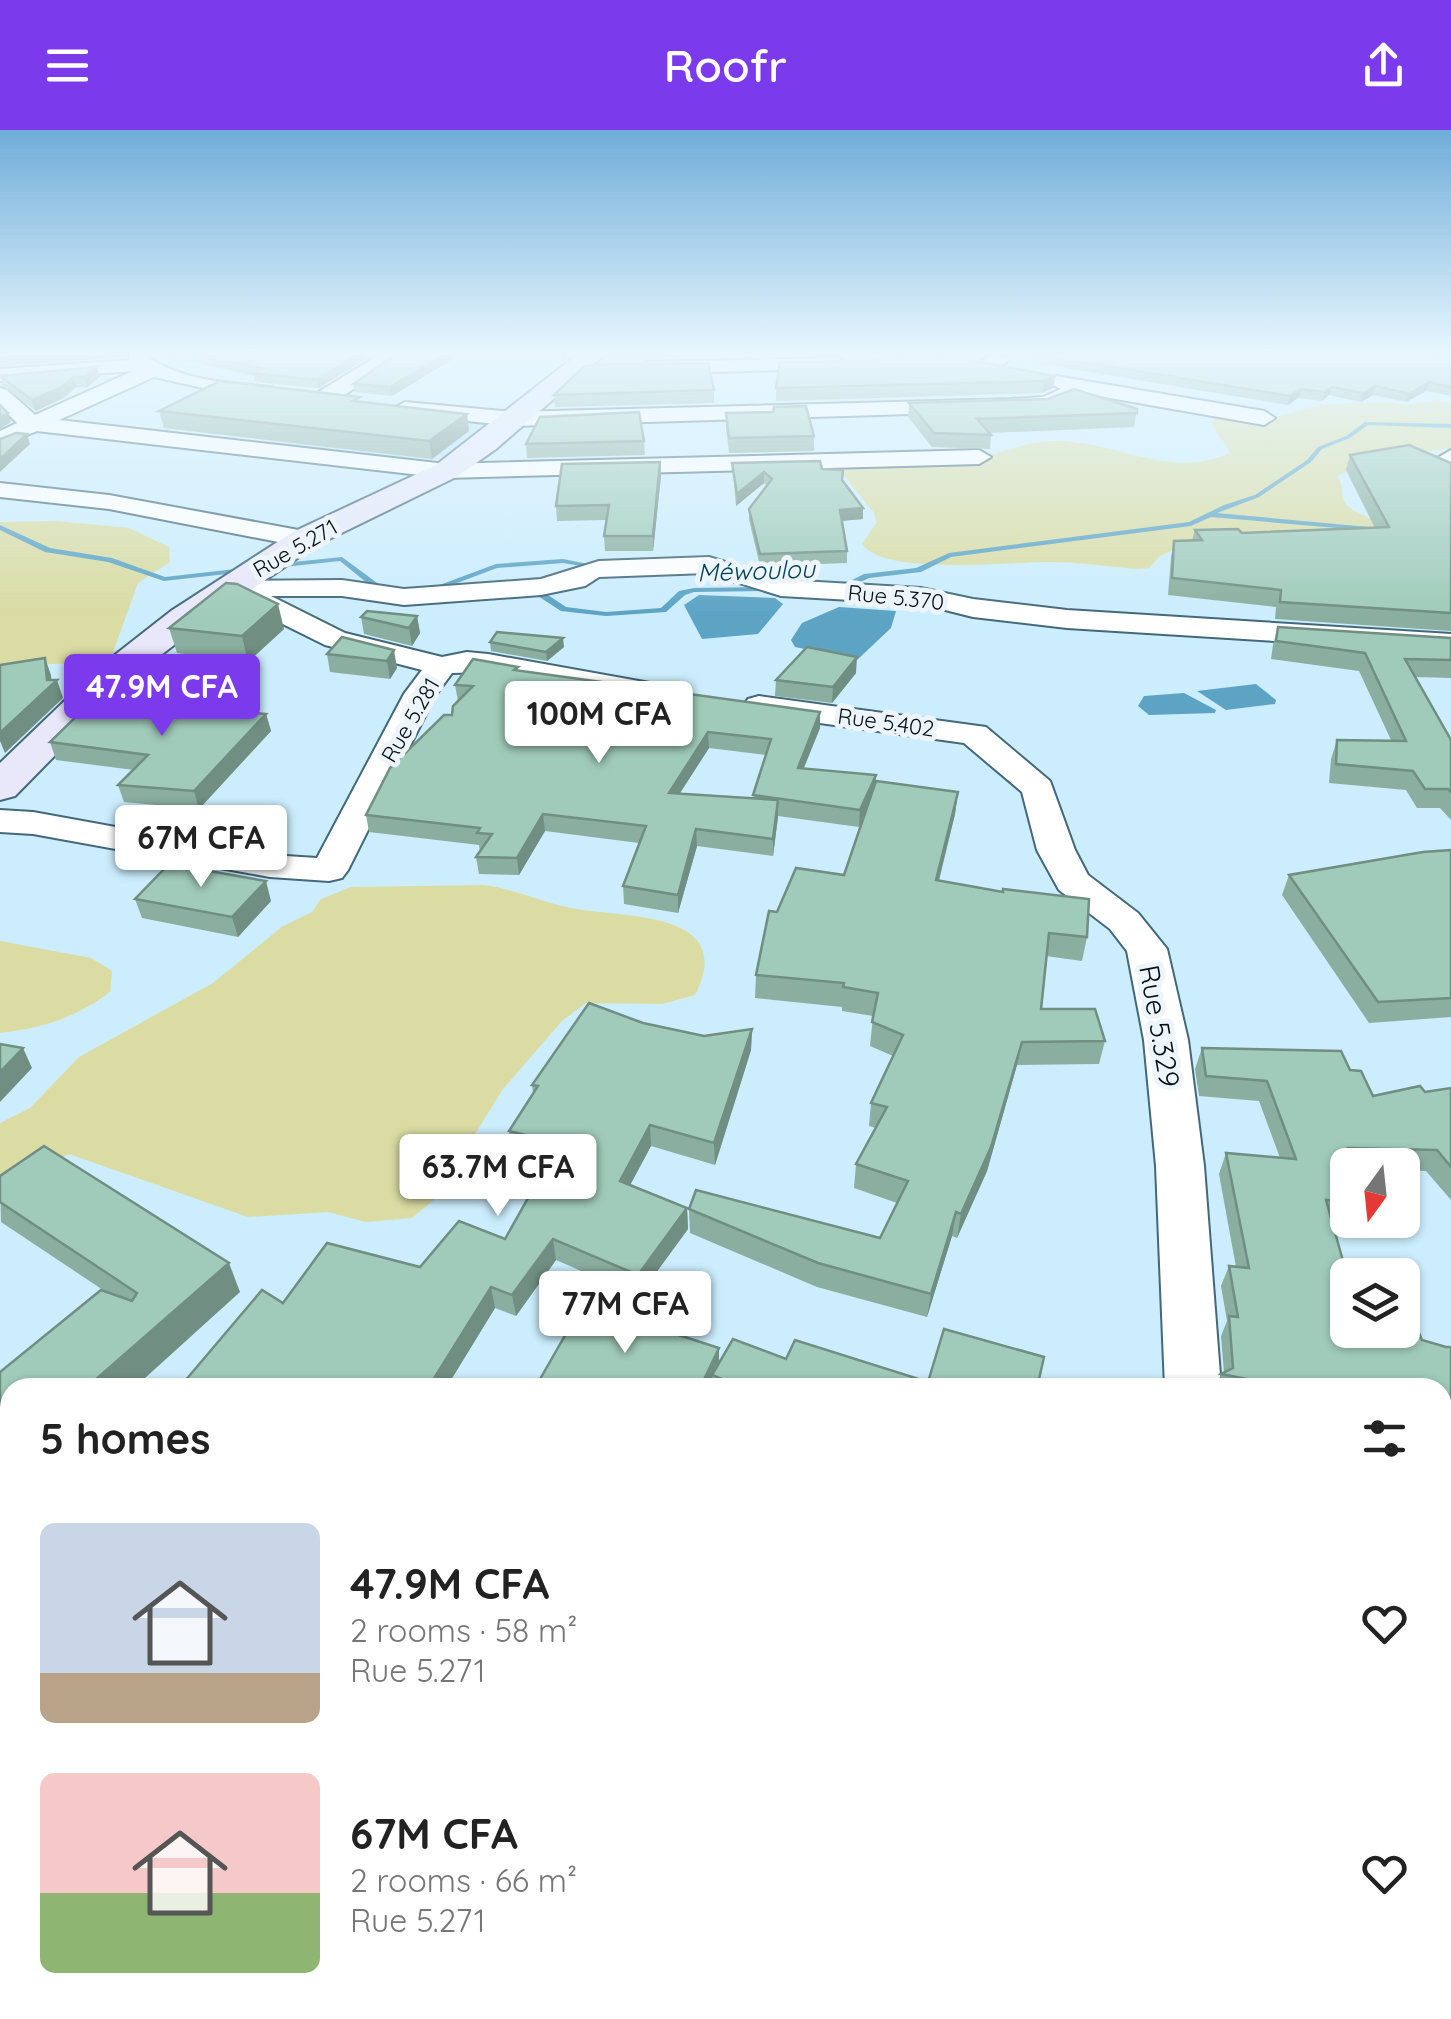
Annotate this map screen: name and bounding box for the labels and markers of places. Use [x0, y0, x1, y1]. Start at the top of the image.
pin: 47.9M CFA [48, 654, 276, 739]
pin: 100M CFA [496, 681, 702, 766]
pin: 67M CFA [109, 805, 293, 890]
pin: 63.7M CFA [384, 1134, 612, 1219]
pin: 77M CFA [533, 1271, 717, 1356]

